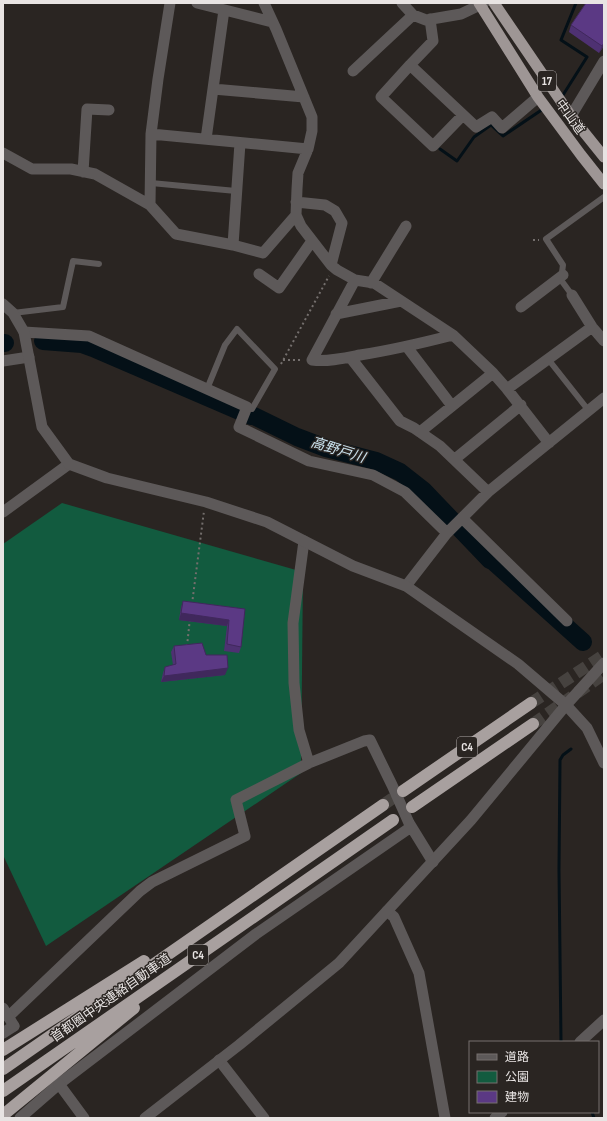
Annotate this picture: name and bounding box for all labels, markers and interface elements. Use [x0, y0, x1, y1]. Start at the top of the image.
road number: 17 [538, 71, 556, 91]
street label: 中山道 [552, 97, 588, 137]
water label: 高野戸川 [309, 434, 369, 467]
road number: C4 [457, 737, 477, 757]
road number: C4 [188, 945, 208, 965]
street label: 首都圏中央連絡自動車道 [48, 950, 174, 1046]
legend [469, 1041, 599, 1113]
text: 道路 [505, 1050, 529, 1065]
text: 公園 [505, 1070, 529, 1085]
text: 建物 [505, 1090, 529, 1105]

